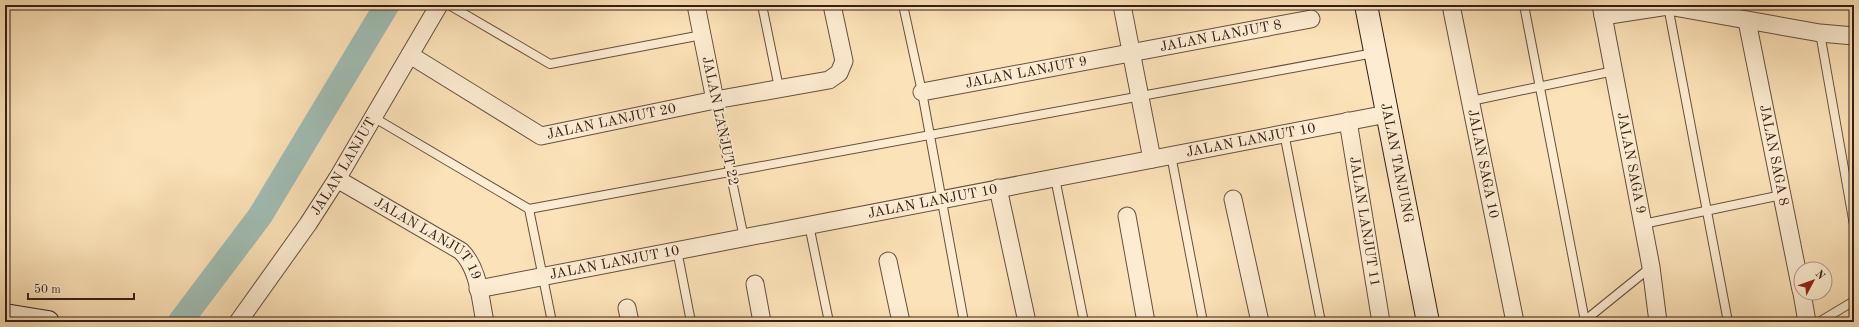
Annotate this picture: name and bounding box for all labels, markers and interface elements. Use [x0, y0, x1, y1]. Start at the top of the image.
street label: JALAN LANJUT 8 [1159, 18, 1283, 54]
street label: JALAN LANJUT 9 [964, 54, 1088, 91]
street label: JALAN LANJUT 22 [699, 55, 741, 187]
street label: JALAN LANJUT 20 [546, 101, 677, 142]
street label: JALAN TANJUNG [1378, 102, 1415, 224]
street label: JALAN SAGA 8 [1757, 103, 1791, 207]
street label: JALAN SAGA 10 [1465, 108, 1501, 220]
street label: JALAN SAGA 9 [1615, 111, 1648, 215]
street label: JALAN LANJUT [309, 115, 378, 218]
street label: JALAN LANJUT 10 [1185, 121, 1317, 160]
street label: JALAN LANJUT 11 [1347, 156, 1382, 288]
street label: JALAN LANJUT 10 [867, 182, 999, 221]
street label: JALAN LANJUT 19 [372, 195, 483, 281]
street label: JALAN LANJUT 10 [549, 243, 680, 282]
north arrow [1793, 261, 1833, 301]
text: N [1813, 269, 1827, 283]
scale bar [28, 275, 134, 301]
text: 50 m [34, 283, 61, 296]

